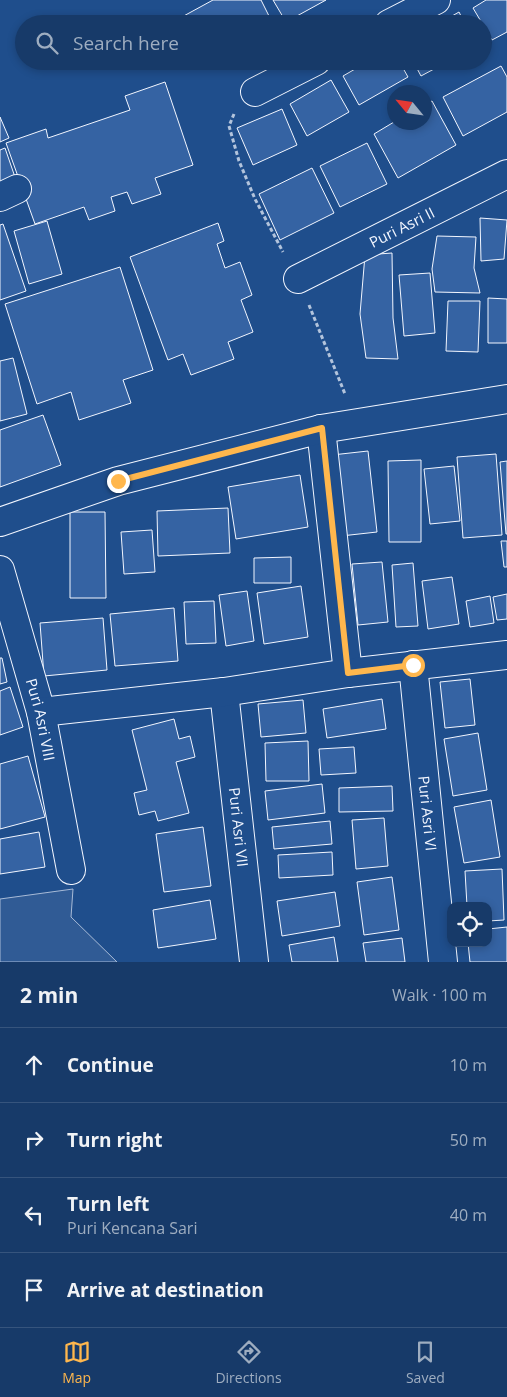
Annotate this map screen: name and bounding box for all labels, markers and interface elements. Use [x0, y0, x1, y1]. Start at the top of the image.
search box [15, 15, 492, 70]
icon: search [33, 29, 61, 57]
text: Search here [73, 30, 179, 56]
north arrow [387, 85, 432, 130]
street label: Puri Asri II [365, 202, 438, 252]
route end [107, 470, 130, 493]
route start [402, 654, 425, 677]
street label: Puri Asri VIII [22, 676, 60, 762]
street label: Puri Asri VI [414, 775, 442, 852]
street label: Puri Asri VII [225, 786, 253, 868]
map controls [447, 902, 492, 947]
button: locate [447, 902, 492, 947]
text: 2 min [20, 981, 78, 1009]
text: Walk · 100 m [392, 984, 487, 1006]
icon: ahead [20, 1051, 48, 1079]
text: Continue [67, 1052, 154, 1078]
text: 10 m [450, 1054, 487, 1076]
icon: right [20, 1126, 48, 1154]
text: Turn right [67, 1127, 162, 1153]
text: 50 m [450, 1129, 487, 1151]
text: Turn left [67, 1191, 149, 1217]
icon: left [20, 1201, 48, 1229]
text: 40 m [450, 1204, 487, 1226]
text: Puri Kencana Sari [67, 1217, 197, 1239]
icon: arrive [20, 1276, 48, 1304]
text: Arrive at destination [67, 1277, 264, 1303]
tab: Map [62, 1338, 91, 1387]
tab: Directions [215, 1338, 282, 1387]
tab: Saved [406, 1338, 445, 1387]

